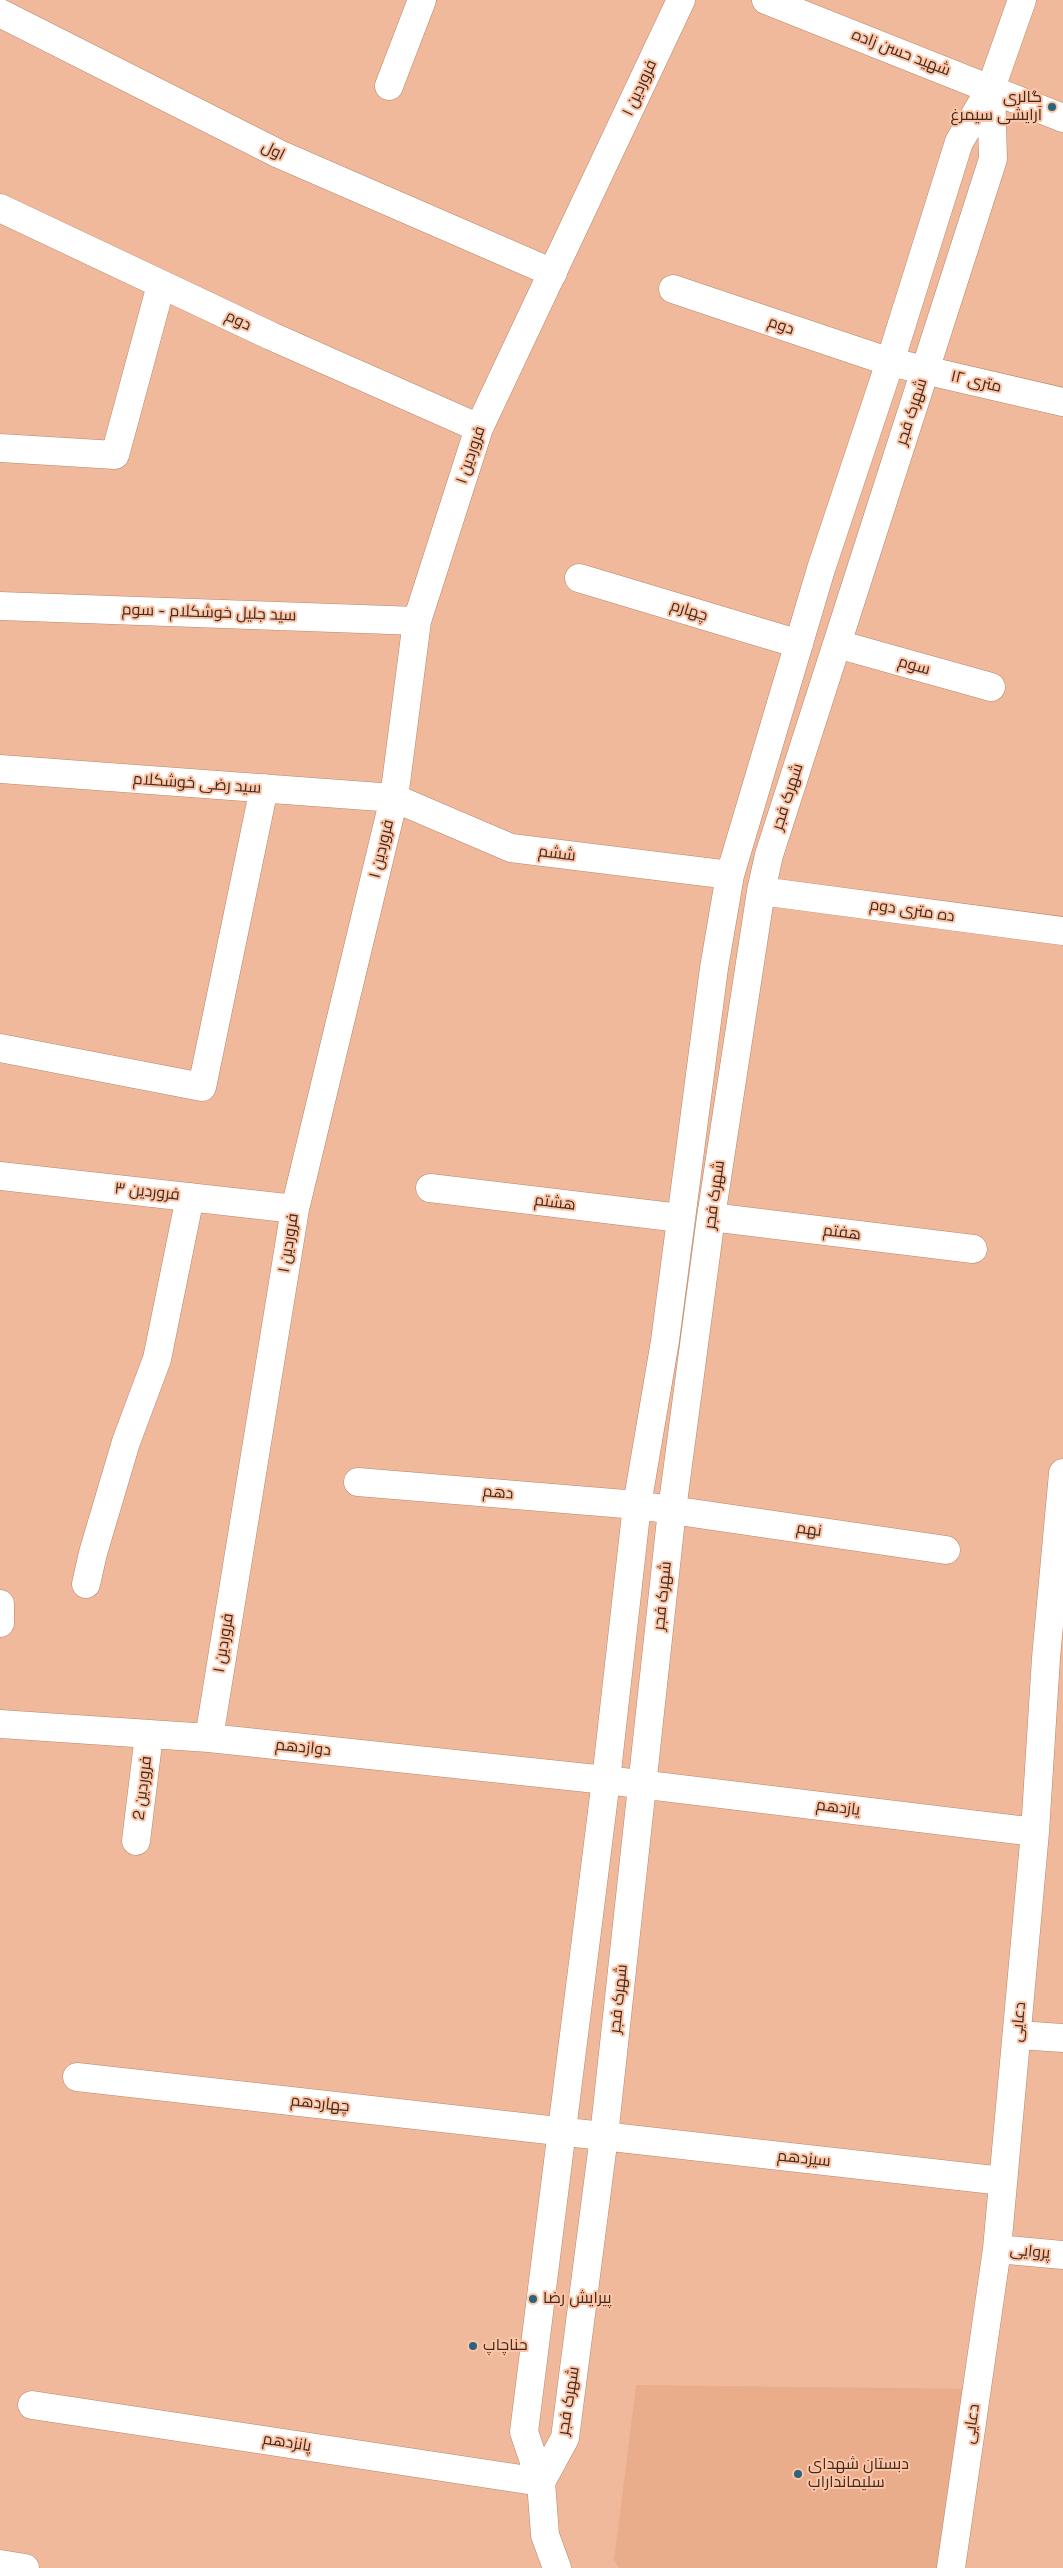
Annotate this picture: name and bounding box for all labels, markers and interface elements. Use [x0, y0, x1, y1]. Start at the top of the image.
street label: شهید حسن زاده [849, 25, 953, 81]
street label: فروردین ۱ [619, 57, 661, 119]
place label: گالری آرایشی سیمرغ [951, 88, 1042, 126]
marker: گالری آرایشی سیمرغ [1046, 101, 1058, 113]
street label: اول [258, 137, 288, 165]
street label: دوم [222, 307, 254, 335]
street label: دوم [765, 313, 797, 339]
street label: ۱۲ متری [949, 367, 1003, 397]
street label: شهرک فجر [892, 376, 932, 448]
street label: فروردین ۱ [452, 424, 490, 486]
street label: چهارم [668, 596, 710, 626]
street label: سید جلیل خوشکلام - سوم [121, 600, 297, 626]
street label: سوم [896, 652, 932, 680]
street label: شهرک فجر [768, 761, 808, 833]
street label: سید رضی خوشکلام [132, 770, 262, 798]
street label: فروردین ۱ [365, 818, 399, 880]
street label: ششم [537, 842, 577, 866]
street label: ده متری دوم [868, 896, 956, 926]
street label: شهرک فجر [701, 1159, 729, 1231]
street label: فروردین ۳ [113, 1179, 181, 1205]
street label: هشتم [533, 1191, 577, 1215]
street label: فروردین ۱ [275, 1212, 303, 1274]
street label: هفتم [822, 1221, 862, 1245]
street label: دهم [482, 1482, 514, 1504]
street label: نهم [795, 1519, 823, 1541]
street label: شهرک فجر [650, 1560, 676, 1632]
street label: فروردین ۱ [210, 1612, 238, 1674]
street label: دوازدهم [274, 1736, 332, 1760]
street label: فروردین 2 [130, 1755, 156, 1821]
street label: یازدهم [815, 1796, 861, 1820]
street label: شهرک فجر [606, 1963, 632, 2035]
street label: دعایی [1008, 2001, 1030, 2043]
street label: چهاردهم [289, 2091, 351, 2117]
street label: سیزدهم [776, 2147, 832, 2171]
street label: پروایی [1009, 2241, 1051, 2263]
place label: پیرایش رضا [543, 2289, 611, 2309]
marker: پیرایش رضا [527, 2293, 539, 2305]
place label: حناچاپ [483, 2336, 528, 2356]
marker: حناچاپ [467, 2340, 479, 2352]
street label: شهرک فجر [554, 2365, 584, 2437]
street label: دعایی [960, 2403, 984, 2445]
street label: پانزدهم [261, 2430, 313, 2456]
place label: دبستان شهدای سلیمانداراب [808, 2455, 909, 2493]
marker: دبستان شهدای سلیمانداراب [792, 2468, 804, 2480]

